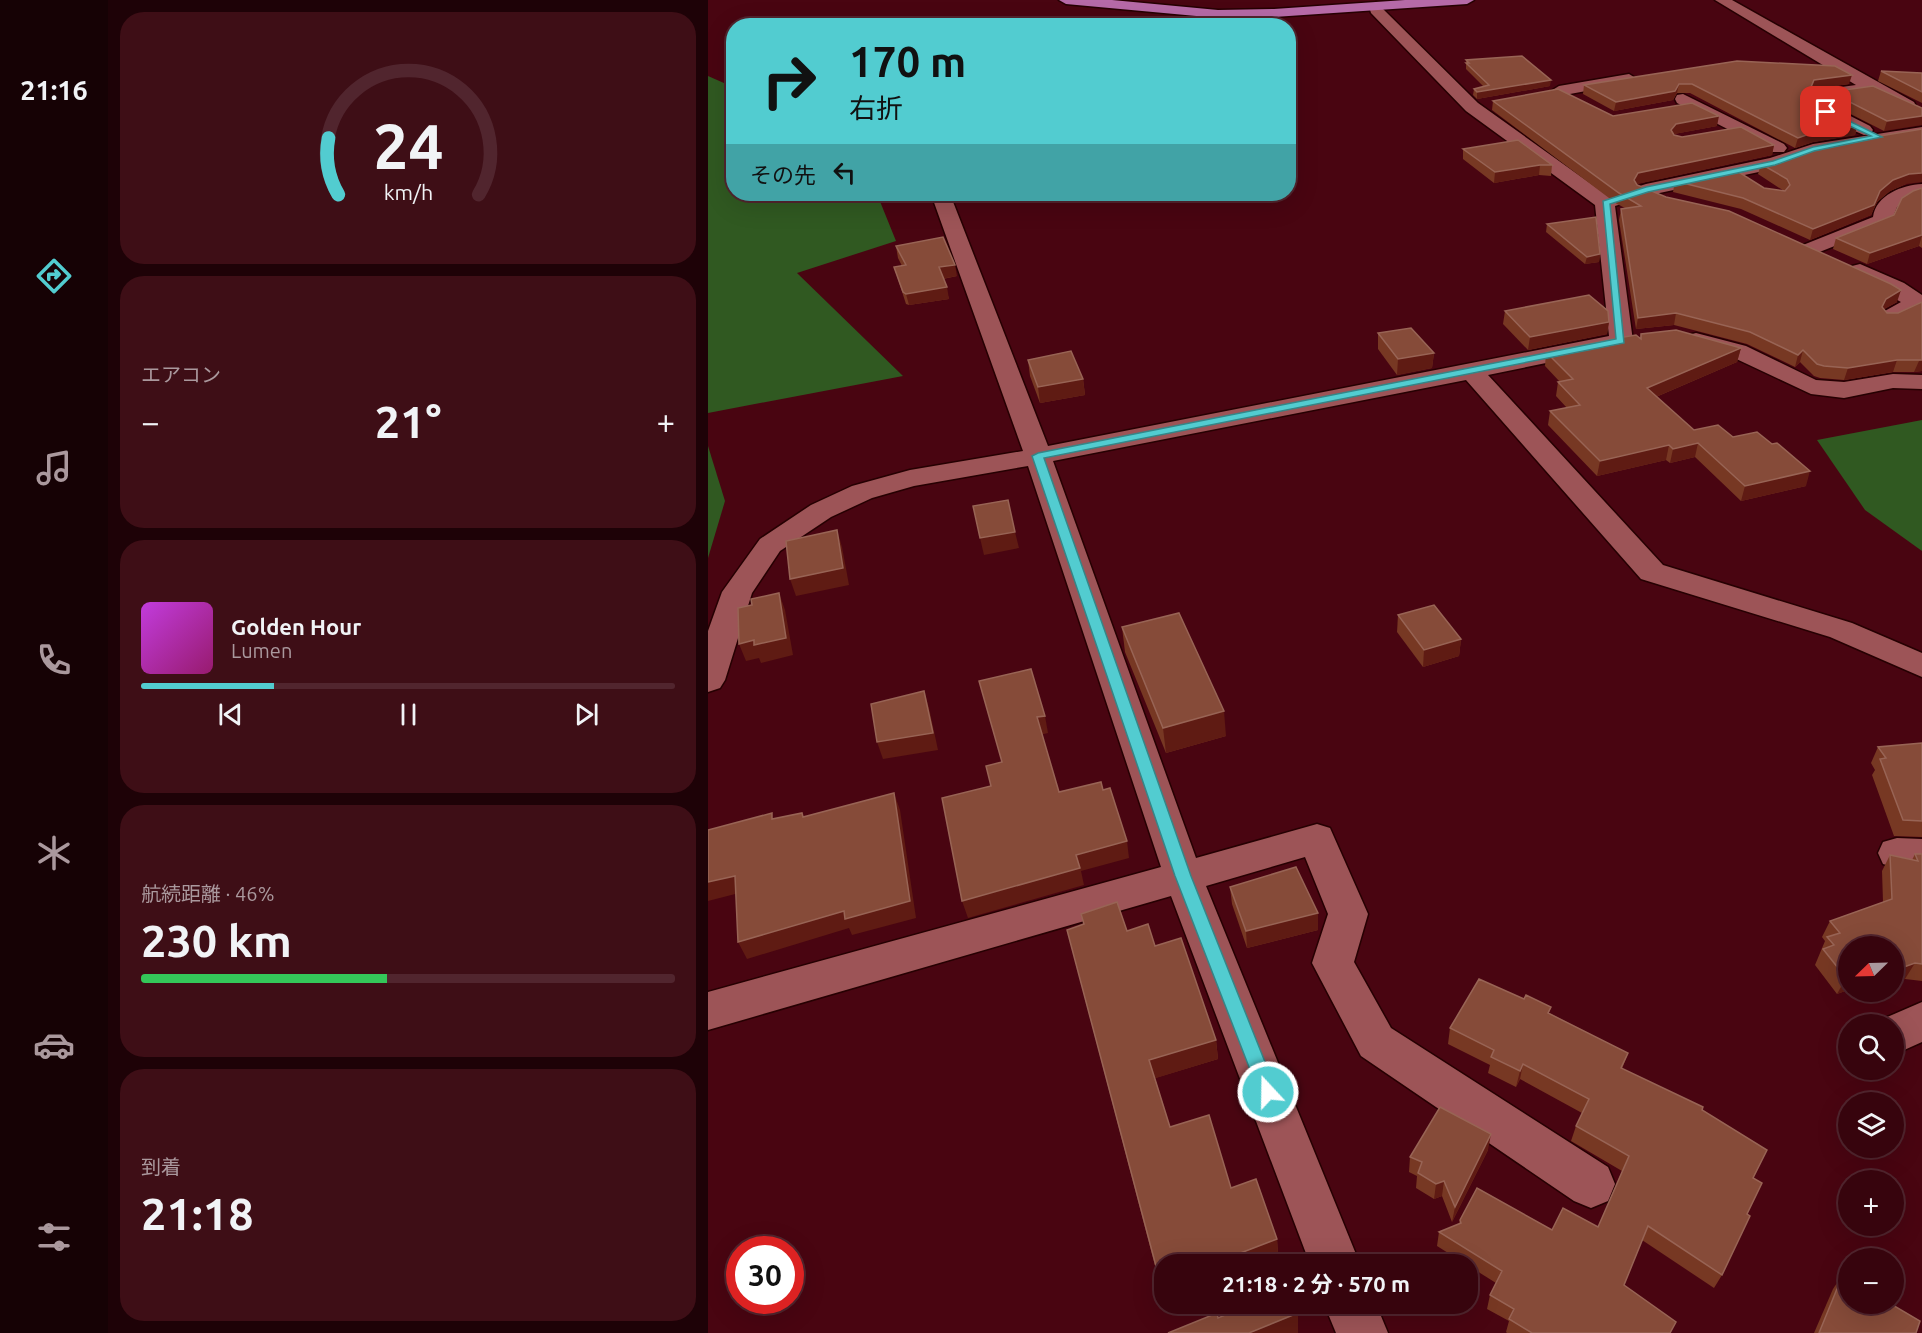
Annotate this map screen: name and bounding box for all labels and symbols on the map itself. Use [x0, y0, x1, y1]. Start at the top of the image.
pin [1800, 86, 1851, 137]
north arrow [1838, 936, 1904, 1002]
position arrow [1236, 1060, 1300, 1124]
speed limit sign: 30 [726, 1236, 804, 1314]

